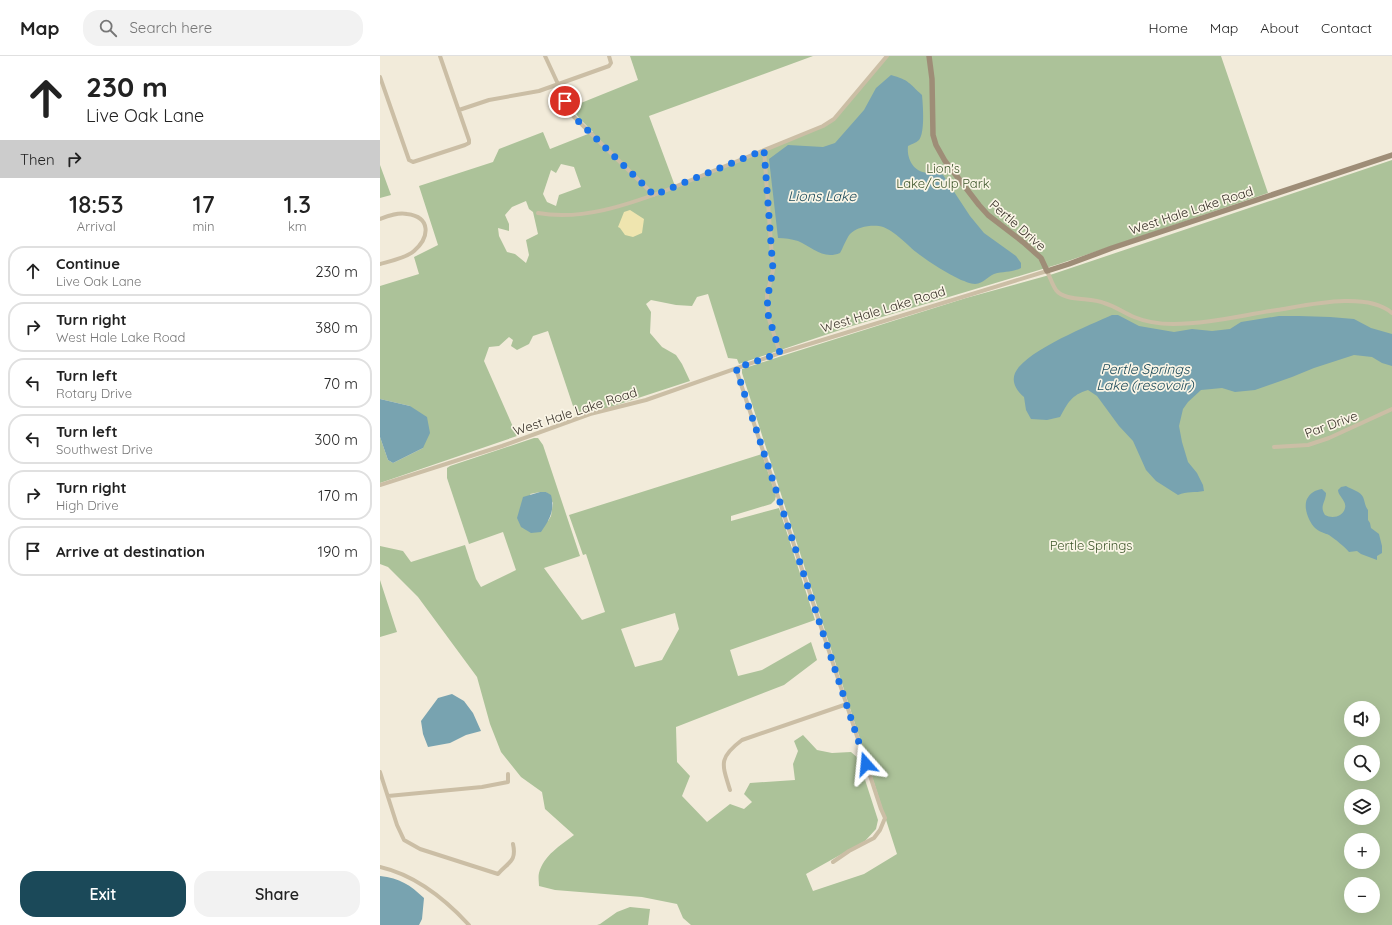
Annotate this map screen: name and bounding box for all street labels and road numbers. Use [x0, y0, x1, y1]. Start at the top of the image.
street label: West Hale Lake Road [1127, 182, 1255, 238]
street label: Pertle Drive [987, 196, 1049, 254]
street label: West Hale Lake Road [819, 282, 947, 336]
street label: West Hale Lake Road [511, 383, 639, 439]
street label: Par Drive [1302, 407, 1360, 441]

